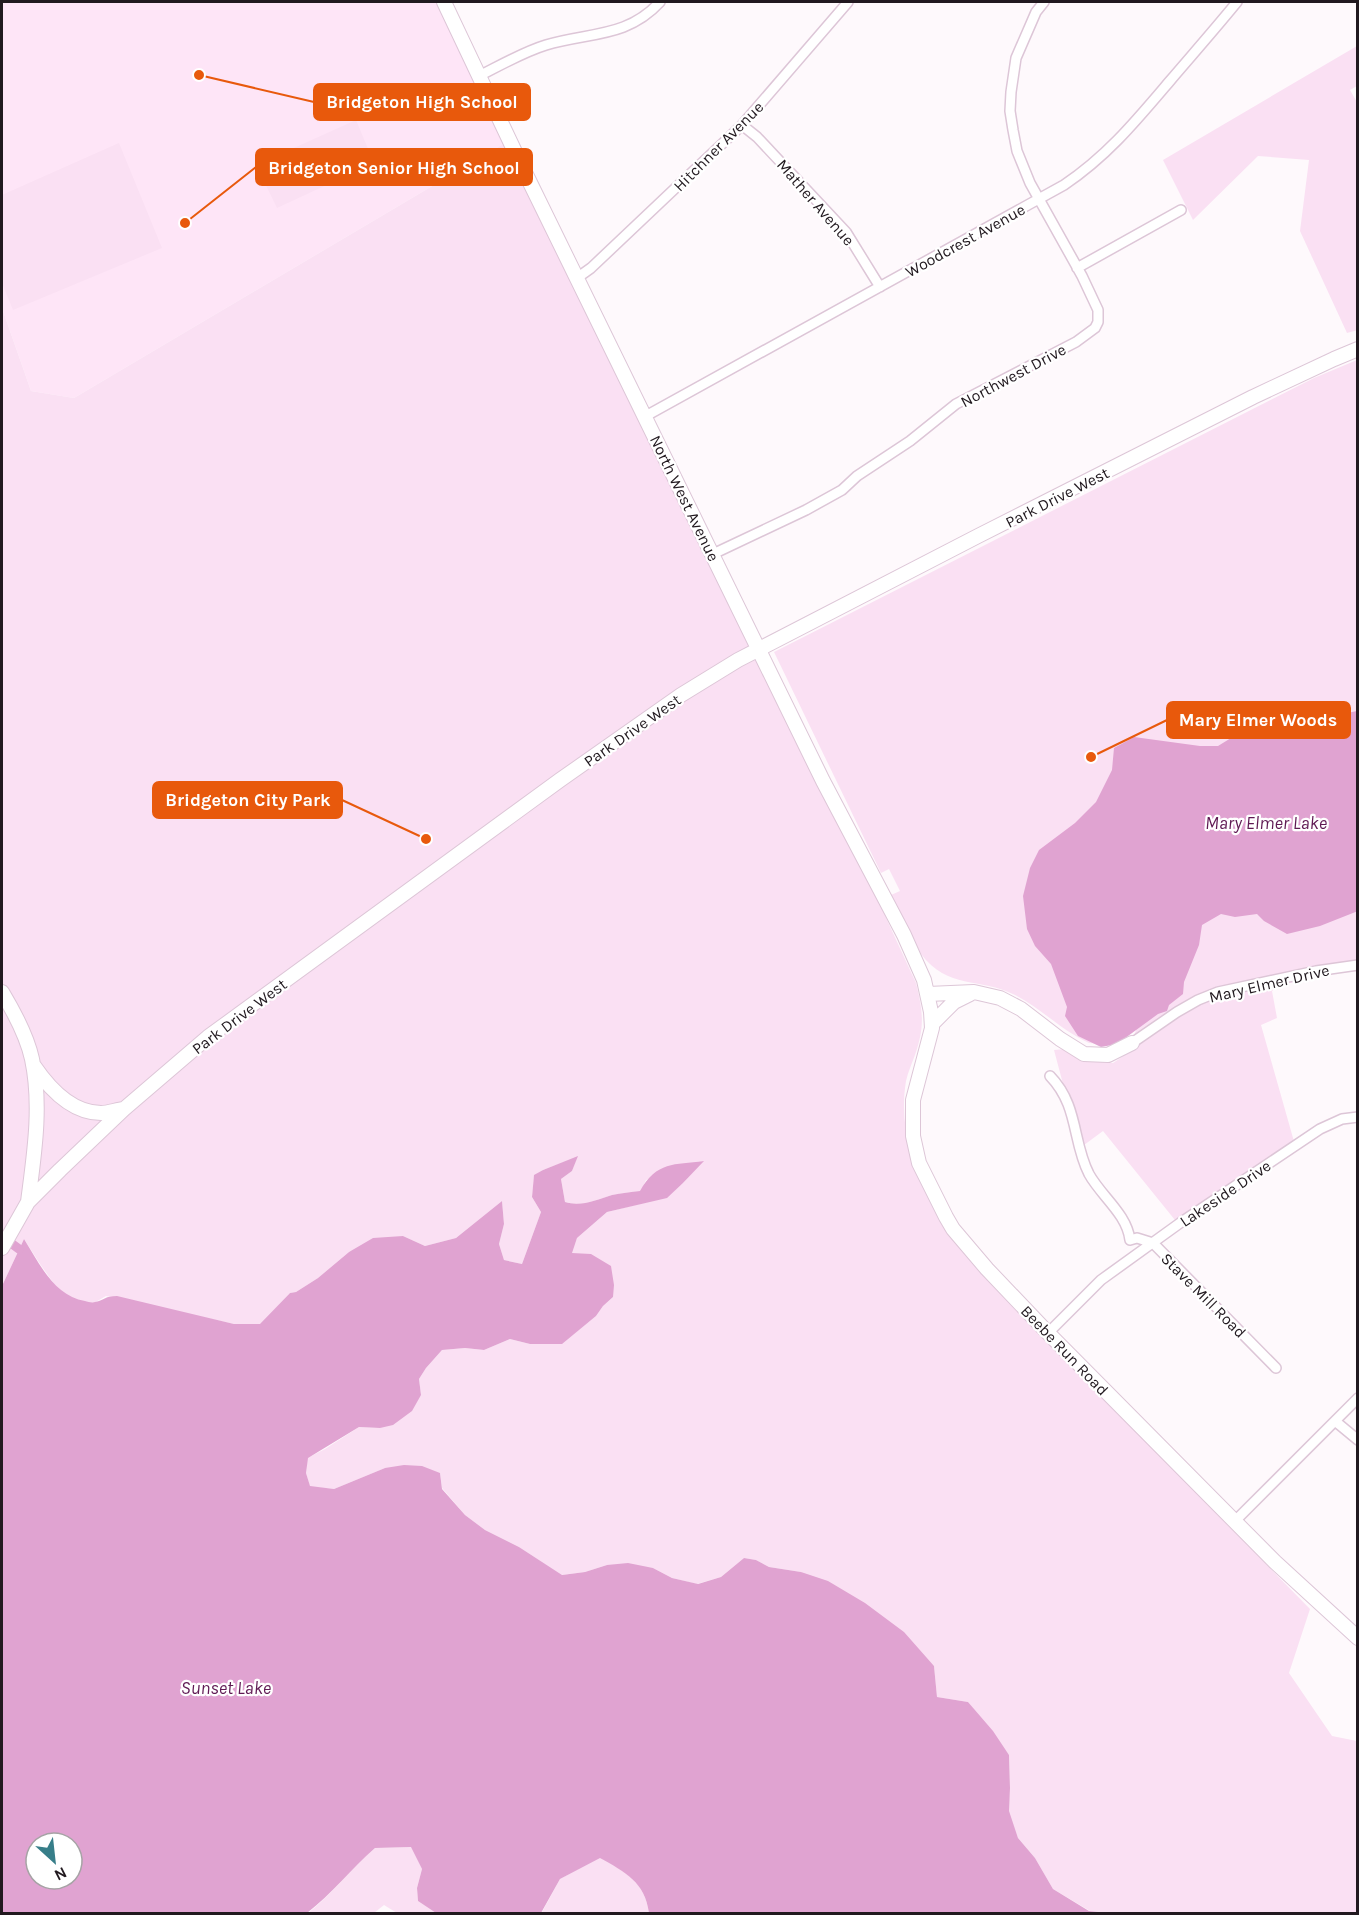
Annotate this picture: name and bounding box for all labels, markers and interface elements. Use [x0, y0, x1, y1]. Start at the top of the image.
callout: Bridgeton High School [314, 84, 530, 120]
text: Bridgeton High School [326, 91, 518, 113]
street label: Hitchner Avenue [669, 97, 767, 195]
callout: Bridgeton Senior High School [256, 149, 532, 185]
street label: Mather Avenue [773, 155, 858, 250]
text: Bridgeton Senior High School [268, 157, 520, 179]
street label: Woodcrest Avenue [902, 200, 1028, 281]
street label: Northwest Drive [957, 340, 1069, 411]
street label: North West Avenue [646, 432, 723, 564]
street label: Park Drive West [1002, 463, 1112, 532]
street label: Park Drive West [580, 690, 684, 771]
callout: Mary Elmer Woods [1167, 702, 1350, 738]
text: Mary Elmer Woods [1179, 709, 1337, 731]
callout: Bridgeton City Park [153, 782, 342, 818]
text: Bridgeton City Park [165, 789, 331, 811]
water label: Mary Elmer Lake [1205, 812, 1327, 834]
street label: Mary Elmer Drive [1207, 960, 1331, 1007]
street label: Park Drive West [188, 975, 290, 1058]
street label: Lakeside Drive [1176, 1156, 1274, 1231]
street label: Stave Mill Road [1157, 1249, 1250, 1342]
street label: Beebe Run Road [1017, 1301, 1112, 1399]
water label: Sunset Lake [181, 1677, 271, 1699]
north arrow [24, 1831, 84, 1891]
text: N [51, 1863, 70, 1885]

